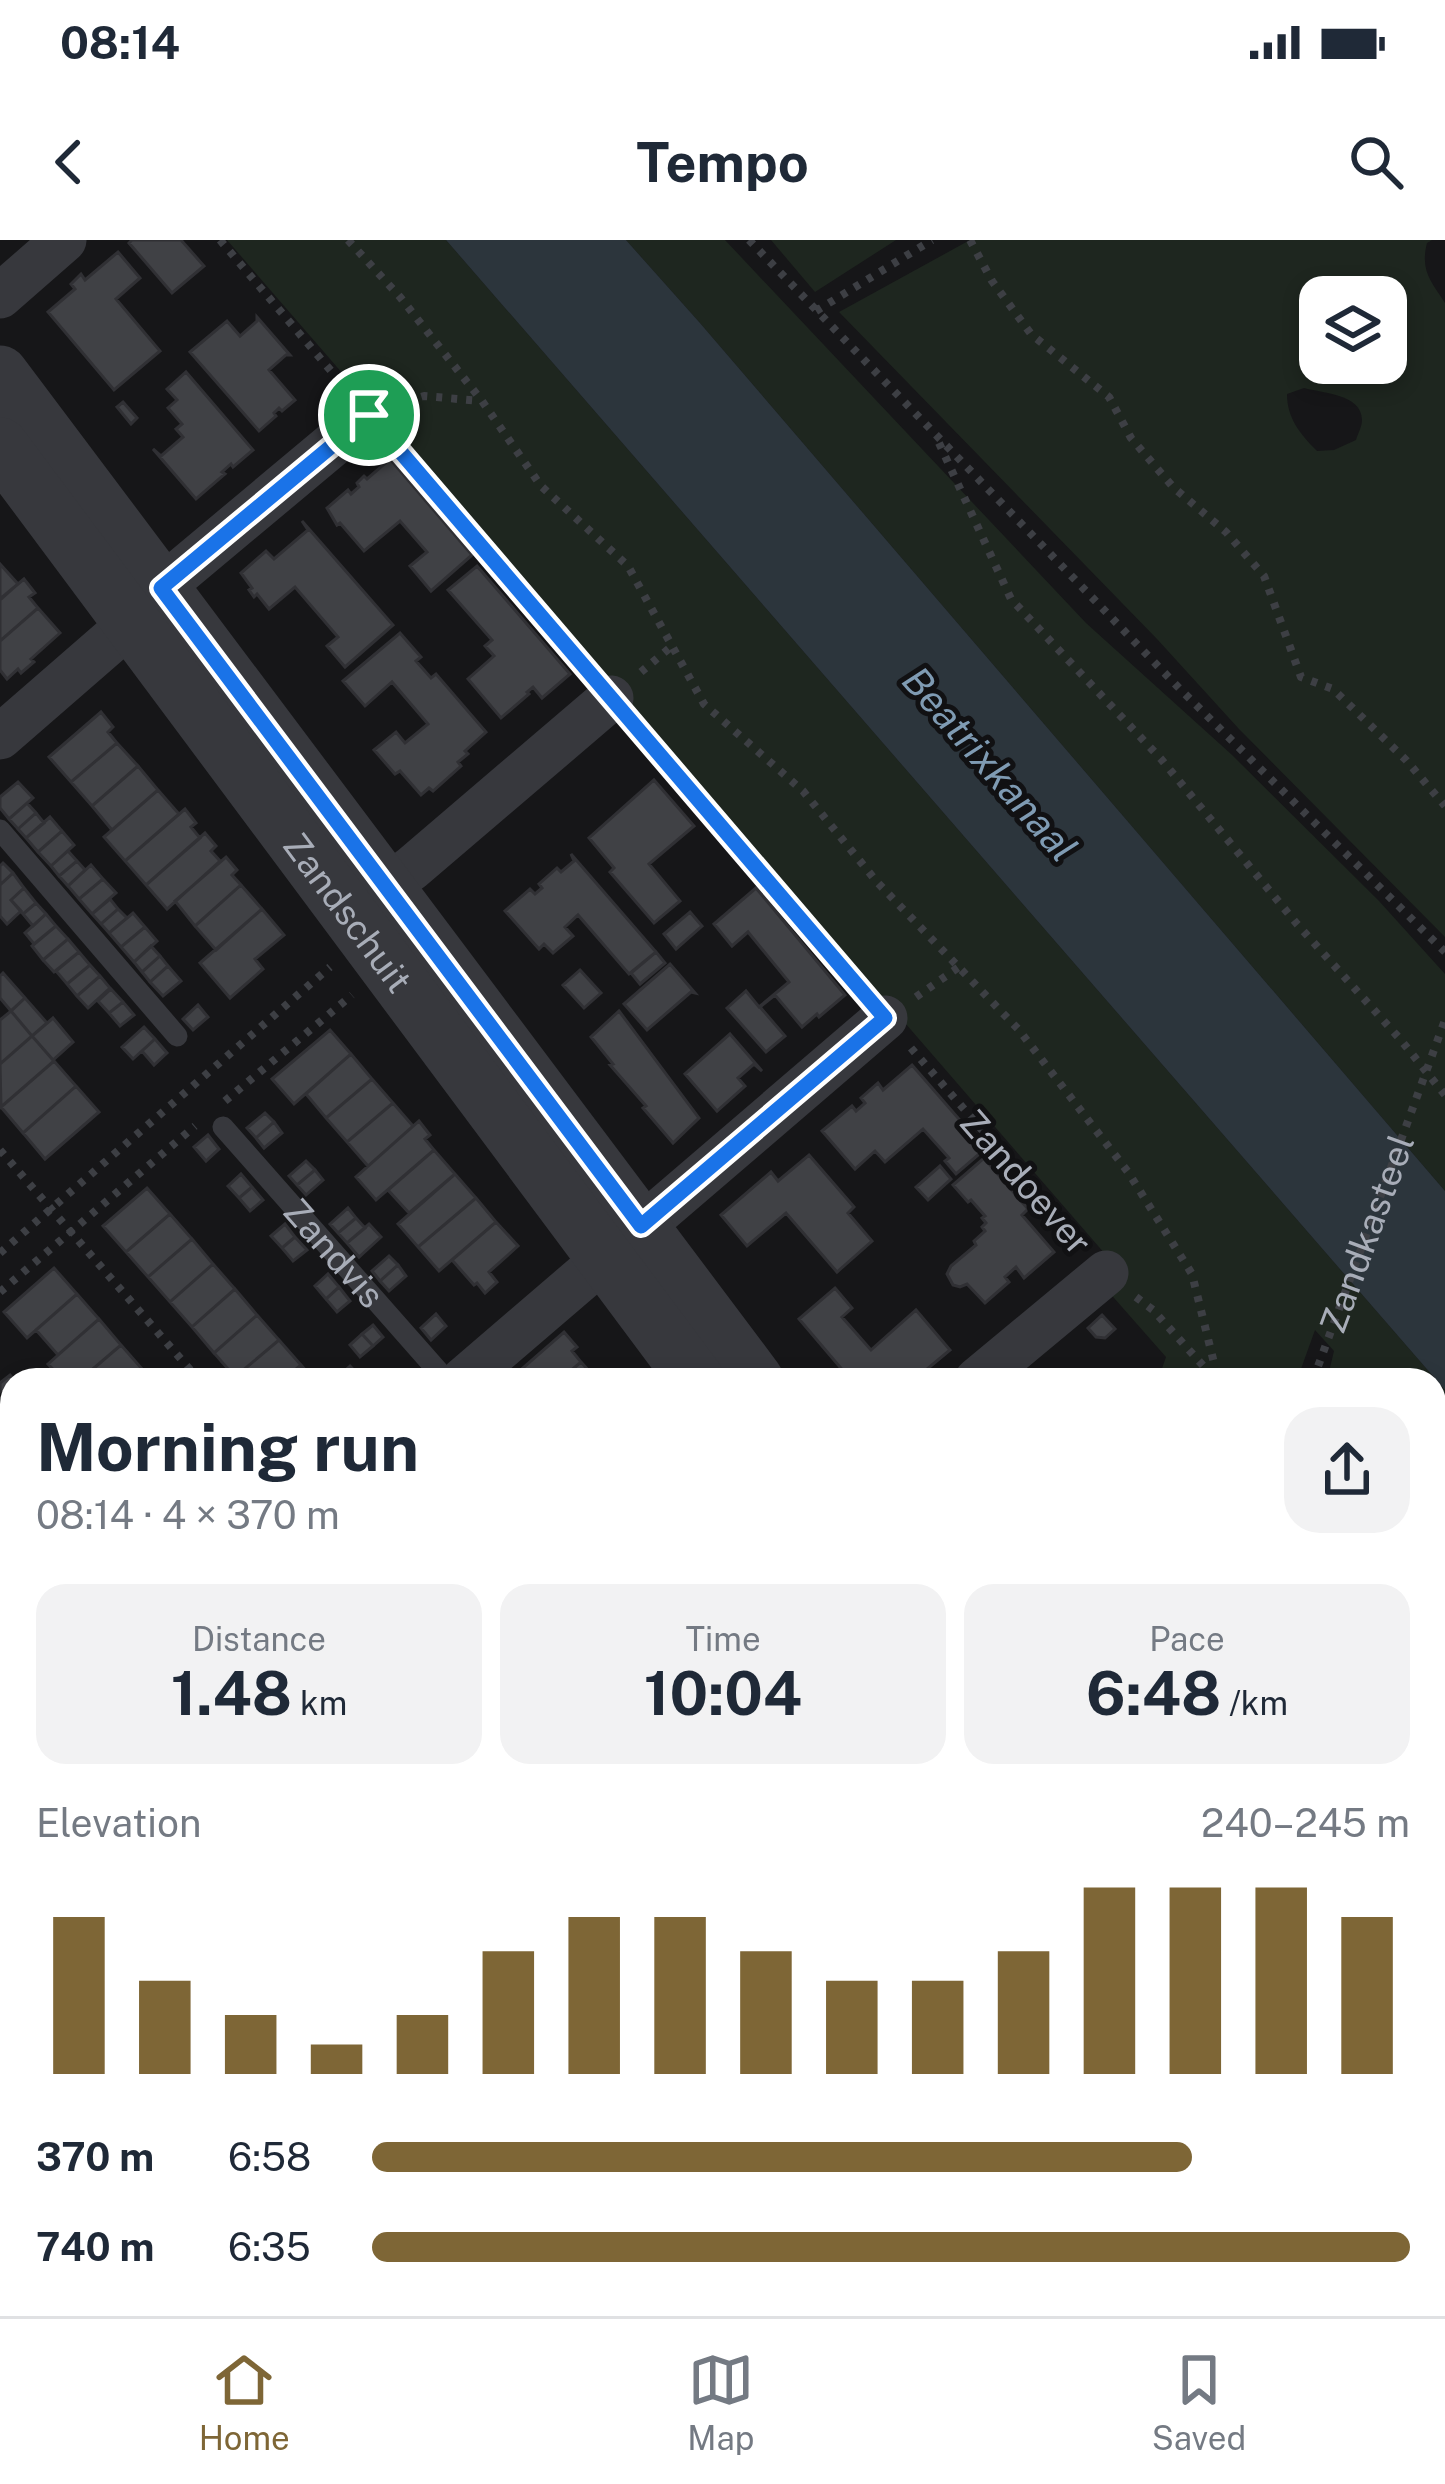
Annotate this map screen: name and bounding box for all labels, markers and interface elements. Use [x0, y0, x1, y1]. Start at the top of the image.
text: 08:14 [60, 16, 180, 69]
icon: back [36, 129, 102, 195]
icon: search [1343, 129, 1409, 195]
text: Tempo [636, 131, 809, 194]
map controls [1299, 276, 1407, 384]
button: layers [1299, 276, 1407, 384]
pin [318, 364, 420, 466]
icon: arrive [336, 382, 402, 448]
water label: Beatrixkanaal [893, 658, 1087, 870]
street label: Zandschuit [275, 825, 421, 1000]
street label: Zandoever [952, 1101, 1100, 1263]
street label: Zandkasteel [1311, 1129, 1422, 1338]
street label: Zandvis [275, 1190, 393, 1316]
button: share [1284, 1407, 1410, 1533]
text: Morning run [36, 1408, 419, 1486]
text: 08:14 · 4 × 370 m [36, 1492, 340, 1538]
text: Distance [192, 1620, 326, 1658]
text: Time [685, 1620, 761, 1658]
text: Pace [1149, 1620, 1225, 1658]
text: 1.48 [171, 1658, 292, 1729]
text: 10:04 [644, 1658, 802, 1729]
text: 6:48 [1086, 1658, 1221, 1729]
text: km [292, 1684, 347, 1722]
text: /km [1221, 1684, 1288, 1722]
text: Elevation [36, 1800, 202, 1846]
text: 240–245 m [1201, 1800, 1410, 1846]
text: 370 m [36, 2134, 154, 2180]
text: 6:58 [228, 2134, 311, 2180]
text: 740 m [36, 2224, 154, 2270]
text: 6:35 [228, 2224, 311, 2270]
tab: Home [199, 2347, 290, 2457]
tab: Map [687, 2347, 754, 2457]
tab: Saved [1152, 2347, 1246, 2457]

